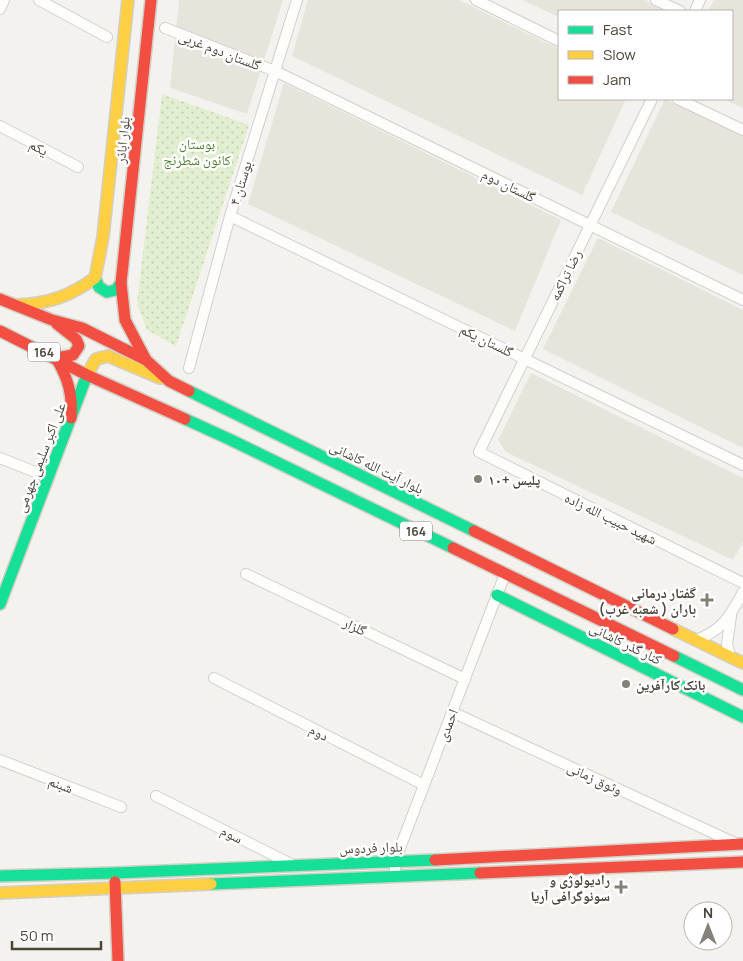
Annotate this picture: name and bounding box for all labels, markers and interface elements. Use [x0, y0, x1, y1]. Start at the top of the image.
legend [558, 10, 733, 100]
text: Fast [603, 19, 632, 40]
street label: گلستان دوم غربی [176, 26, 264, 75]
text: Slow [603, 44, 636, 65]
text: Jam [603, 69, 631, 90]
street label: بلوار اباذر [110, 115, 134, 166]
street label: یکم [26, 134, 52, 161]
park label: بوستان کانون شطرنج [163, 134, 231, 170]
street label: بوستان ۴ [224, 158, 256, 208]
street label: گلستان دوم [479, 164, 539, 207]
street label: رضا تراکمه [545, 246, 585, 304]
street label: گلستان یکم [457, 319, 517, 362]
road number: 164 [28, 342, 60, 362]
street label: علی اکبر سلیمی جهرمی [10, 399, 70, 515]
street label: بلوار آیت الله کاشانی [327, 436, 427, 498]
place label: پلیس +۱۰ [488, 470, 540, 489]
marker: پلیس +۱۰ [472, 473, 484, 485]
street label: شهید حبیب الله زاده [562, 487, 660, 549]
road number: 164 [400, 522, 432, 540]
place label: گفتار درمانی باران ( شعبه غرب) [599, 583, 696, 618]
marker: گفتار درمانی باران ( شعبه غرب) [700, 593, 714, 607]
street label: گلزار [339, 612, 370, 640]
street label: کنار گذر کاشانی [587, 617, 665, 669]
place label: بانک کارآفرین [636, 675, 706, 694]
marker: بانک کارآفرین [620, 678, 632, 690]
street label: احمدی [432, 706, 462, 744]
street label: دوم [306, 719, 332, 746]
street label: وثوق زمانی [564, 757, 626, 799]
street label: شبنم [46, 771, 76, 798]
street label: سوم [217, 820, 246, 848]
street label: بلوار فردوس [339, 836, 403, 858]
place label: رادیولوژی و سونوگرافی آریا [530, 870, 610, 905]
marker: رادیولوژی و سونوگرافی آریا [614, 880, 628, 894]
north arrow [683, 901, 733, 951]
text: N [703, 903, 713, 922]
scale bar [12, 918, 101, 950]
text: 50 m [20, 925, 54, 946]

